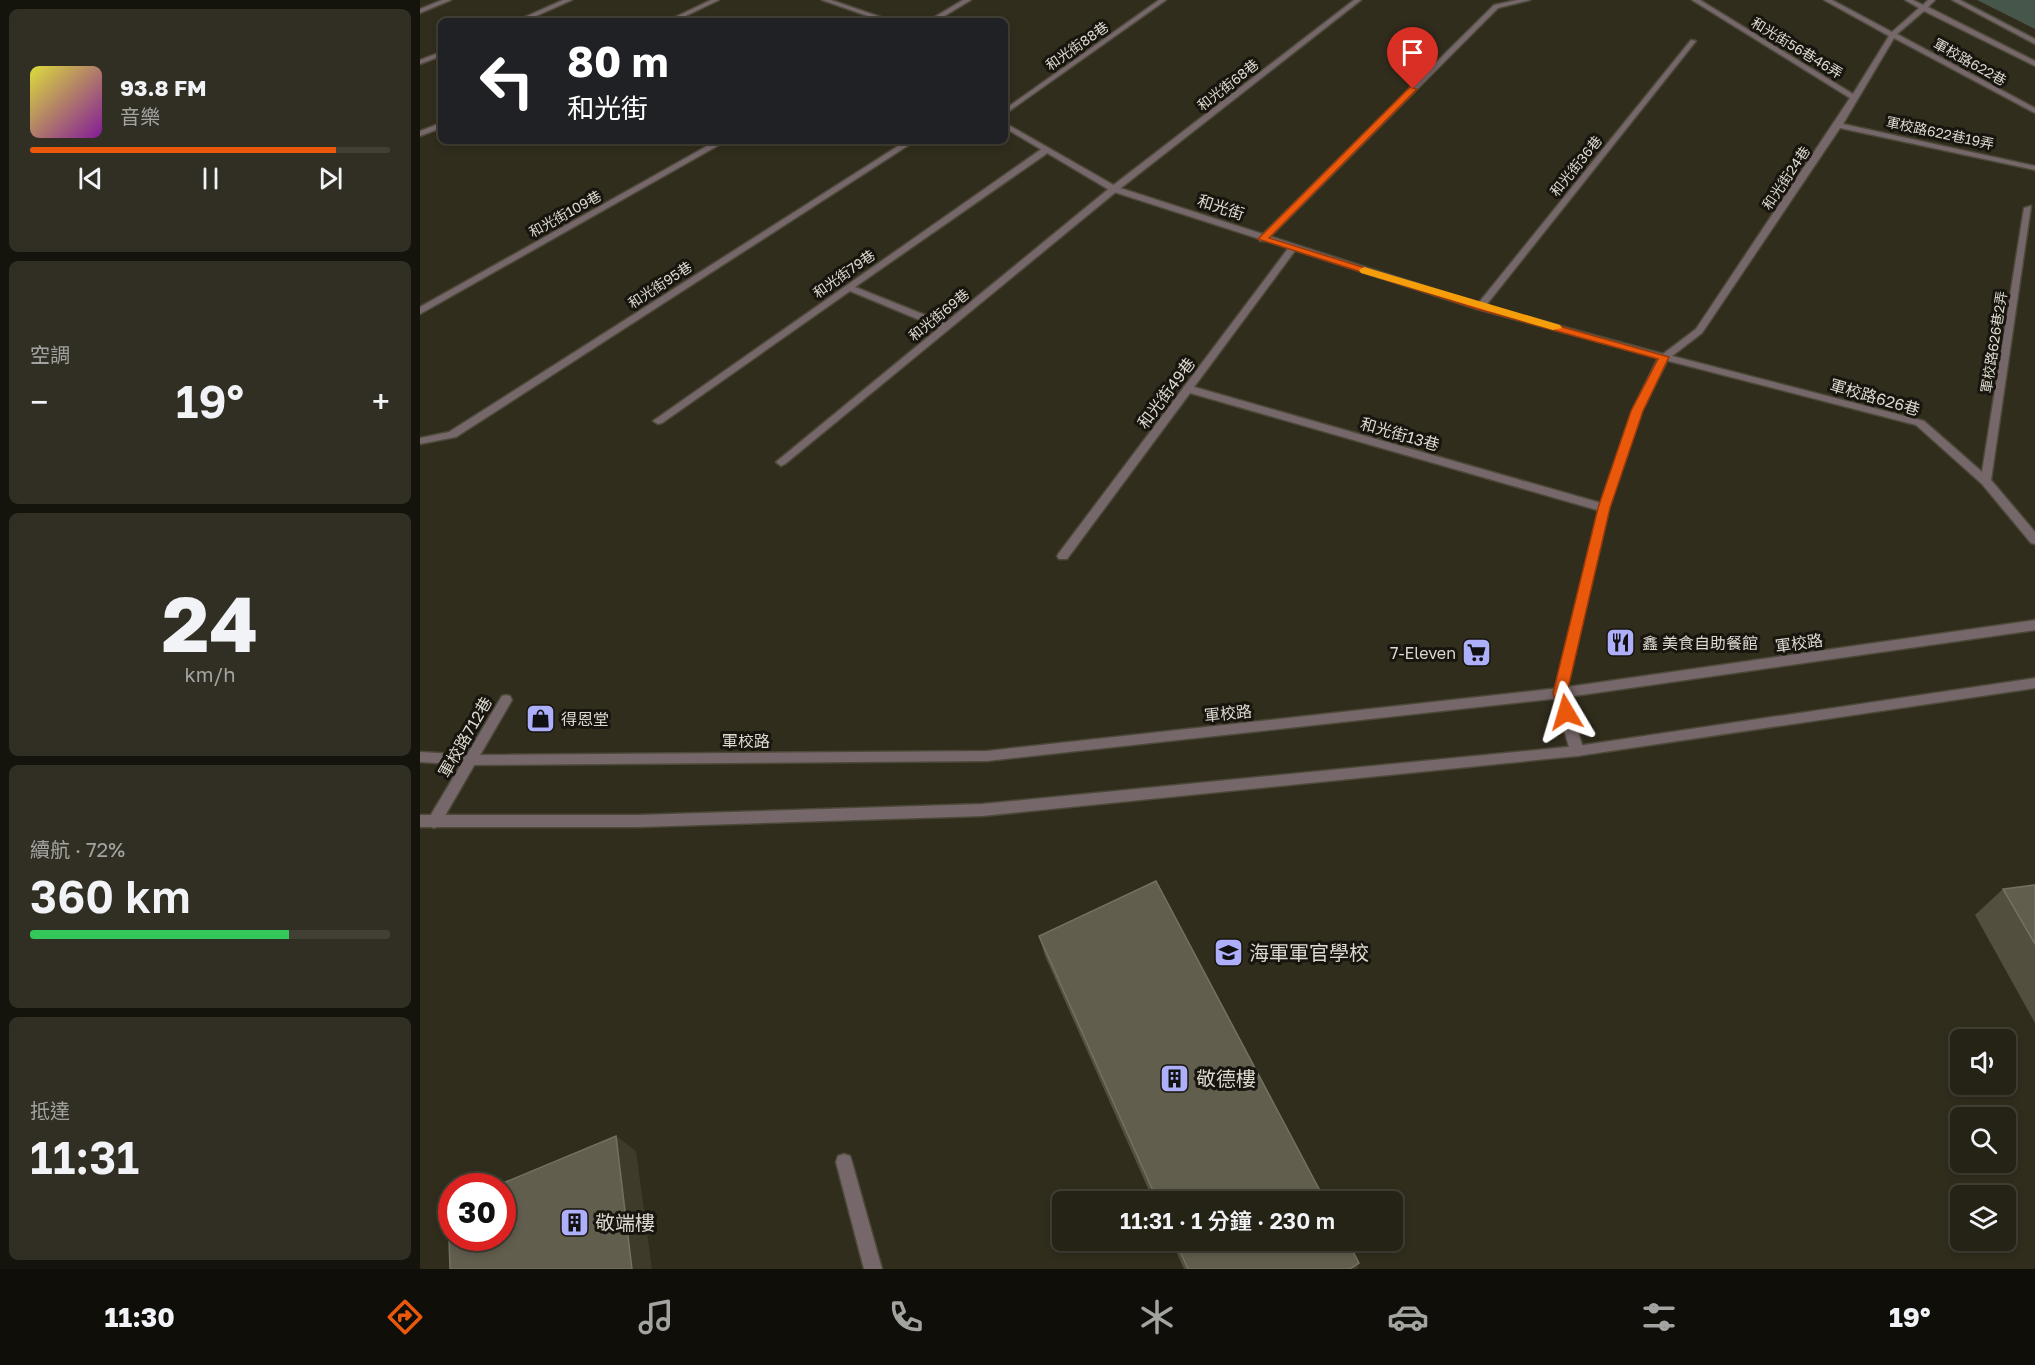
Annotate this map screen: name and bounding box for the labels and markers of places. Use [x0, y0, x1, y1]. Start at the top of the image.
pin [1387, 27, 1438, 89]
restaurant icon: 鑫 美食自助餐館 [1605, 627, 1637, 659]
place label: 鑫 美食自助餐館 [1642, 633, 1758, 653]
supermarket icon: 7-Eleven [1461, 637, 1493, 669]
place label: 7-Eleven [1390, 643, 1456, 663]
shop icon: 得恩堂 [524, 703, 556, 735]
place label: 得恩堂 [561, 709, 609, 729]
school or university icon: 海軍軍官學校 [1212, 937, 1244, 969]
place label: 海軍軍官學校 [1249, 940, 1369, 964]
building icon: 敬德樓 [1159, 1063, 1191, 1095]
place label: 敬德樓 [1196, 1066, 1256, 1090]
building icon: 敬端樓 [558, 1207, 590, 1239]
place label: 敬端樓 [595, 1210, 655, 1234]

